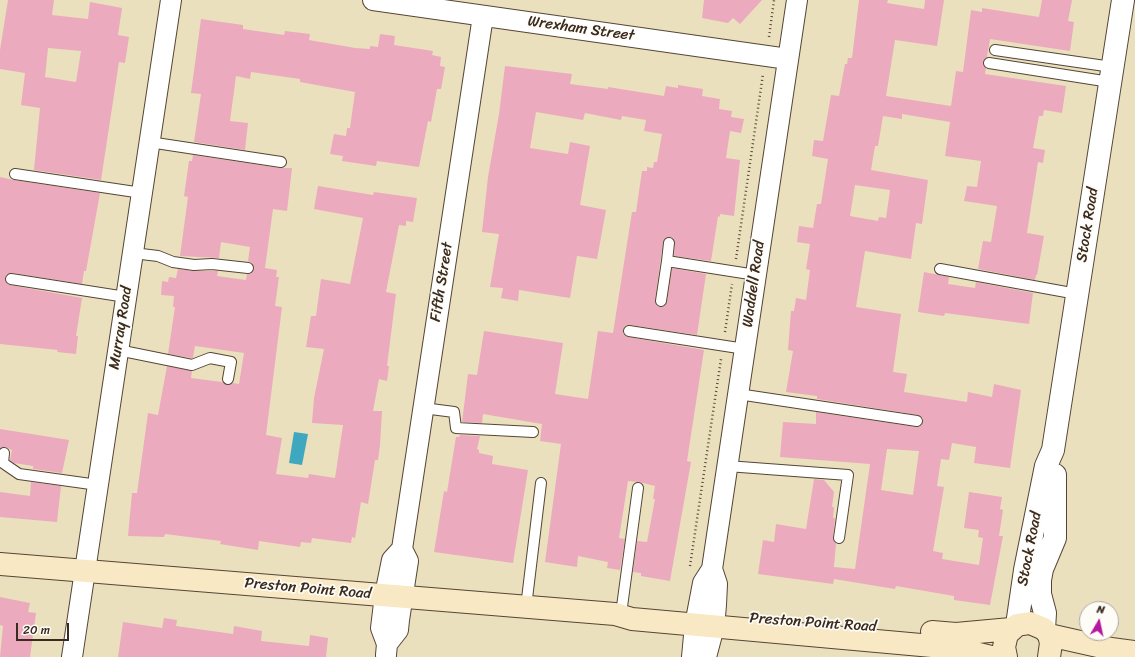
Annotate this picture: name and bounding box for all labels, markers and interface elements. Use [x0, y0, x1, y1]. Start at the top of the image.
street label: Wrexham Street [527, 13, 635, 45]
street label: Stock Road [1073, 187, 1103, 263]
street label: Waddell Road [739, 240, 769, 328]
street label: Fifth Street [427, 241, 457, 323]
street label: Murray Road [106, 285, 136, 371]
street label: Stock Road [1014, 510, 1046, 588]
street label: Preston Point Road [244, 574, 372, 604]
text: N [1096, 600, 1106, 620]
north arrow [1079, 601, 1119, 641]
street label: Preston Point Road [749, 610, 877, 636]
scale bar [18, 615, 71, 641]
text: 20 m [23, 619, 50, 641]

